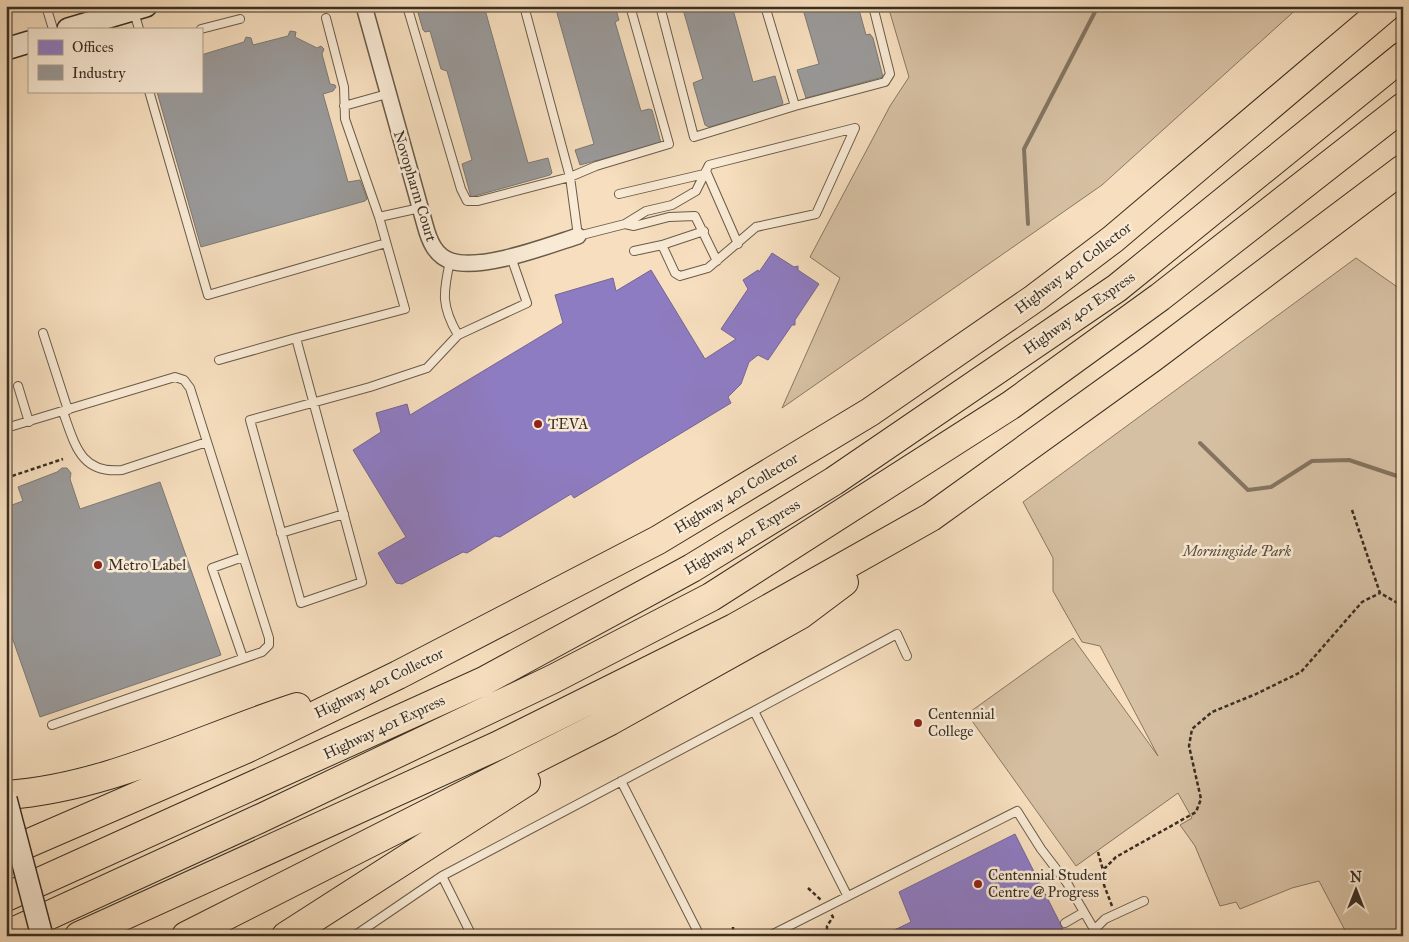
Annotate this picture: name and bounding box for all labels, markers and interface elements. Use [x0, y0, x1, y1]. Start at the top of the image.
legend [28, 28, 202, 92]
text: Offices [72, 38, 113, 56]
text: Industry [72, 64, 126, 82]
street label: Novopharm Court [390, 128, 441, 244]
street label: Highway 401 Collector [1011, 218, 1135, 318]
street label: Highway 401 Express [1020, 268, 1138, 358]
place label: TEVA [548, 415, 588, 433]
marker: TEVA [532, 418, 544, 430]
street label: Highway 401 Collector [671, 449, 802, 537]
street label: Highway 401 Express [681, 495, 803, 579]
park label: Morningside Park [1181, 542, 1292, 560]
place label: Metro Label [108, 556, 187, 574]
marker: Metro Label [92, 559, 104, 571]
street label: Highway 401 Collector [311, 644, 447, 722]
street label: Highway 401 Express [320, 691, 448, 763]
place label: Centennial College [928, 705, 996, 740]
marker: Centennial College [912, 717, 924, 729]
north arrow [1332, 864, 1382, 914]
place label: Centennial Student Centre @ Progress [988, 866, 1108, 901]
text: N [1350, 869, 1362, 886]
marker: Centennial Student Centre @ Progress [972, 878, 984, 890]

